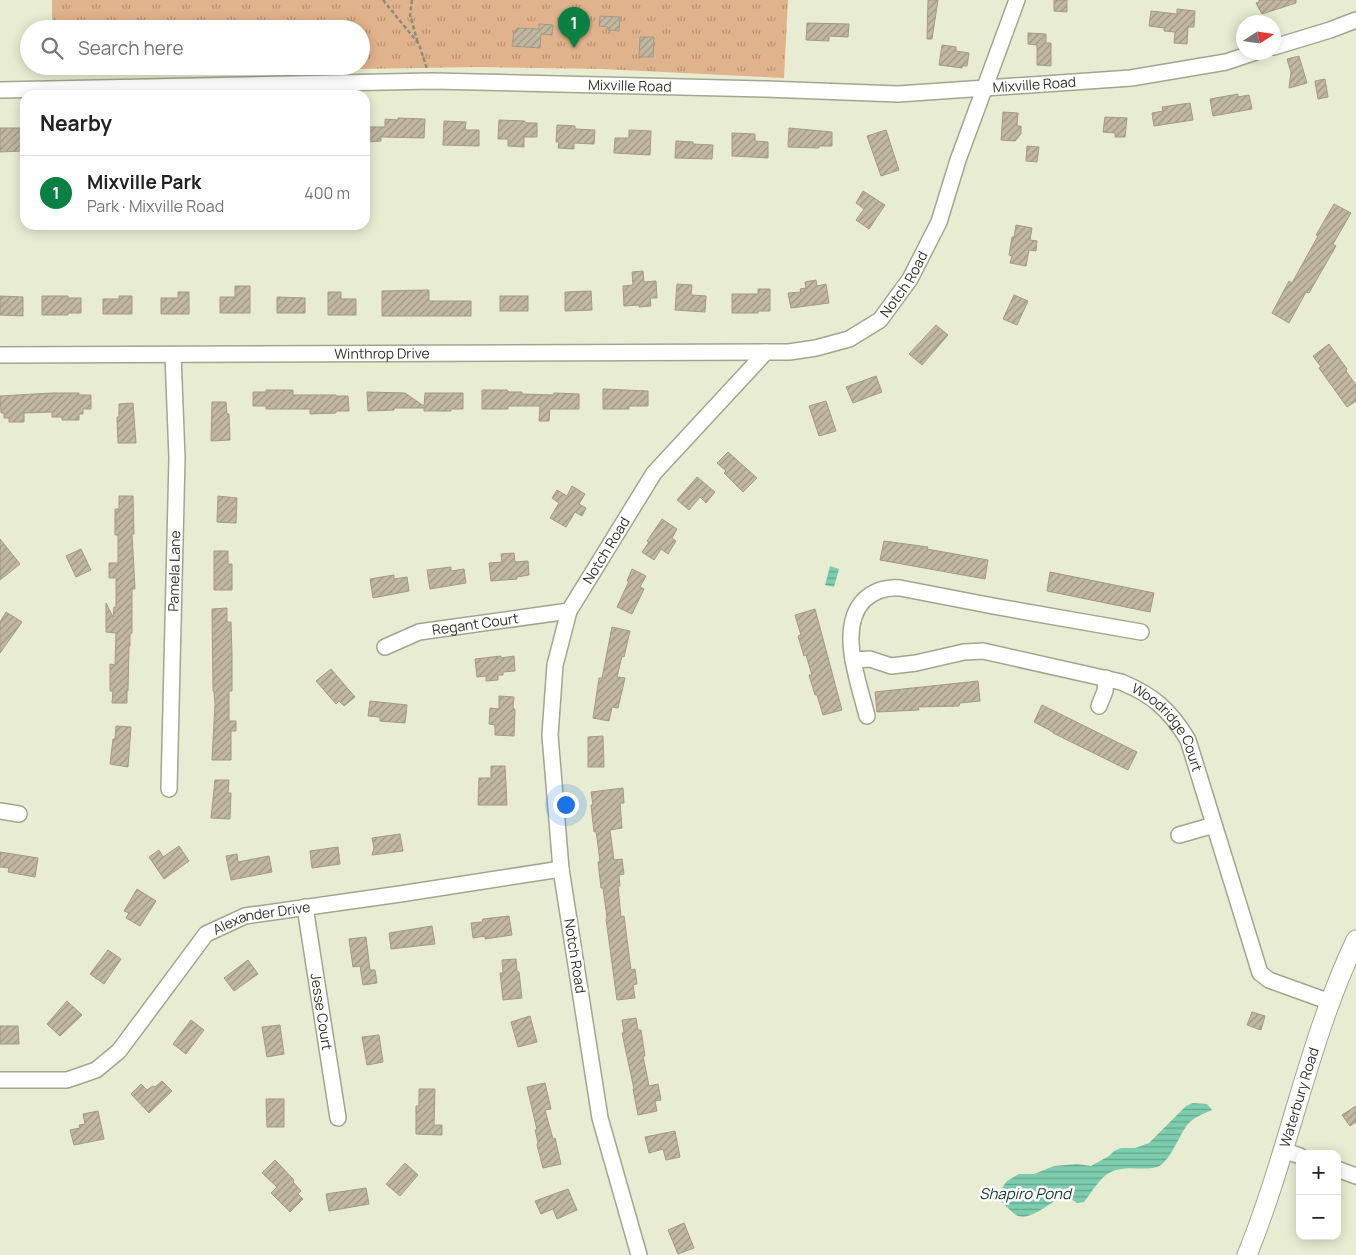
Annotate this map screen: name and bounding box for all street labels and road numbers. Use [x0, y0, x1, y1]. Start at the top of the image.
street label: Mixville Road [992, 72, 1077, 96]
street label: Mixville Road [588, 75, 672, 96]
street label: Notch Road [875, 248, 932, 321]
street label: Winthrop Drive [334, 343, 430, 363]
street label: Notch Road [578, 513, 634, 587]
street label: Pamela Lane [163, 530, 184, 612]
street label: Regant Court [431, 608, 520, 639]
street label: Woodridge Court [1129, 678, 1207, 774]
street label: Alexander Drive [210, 897, 312, 939]
street label: Notch Road [560, 917, 591, 995]
street label: Jesse Court [306, 972, 337, 1052]
street label: Waterbury Road [1275, 1045, 1323, 1150]

